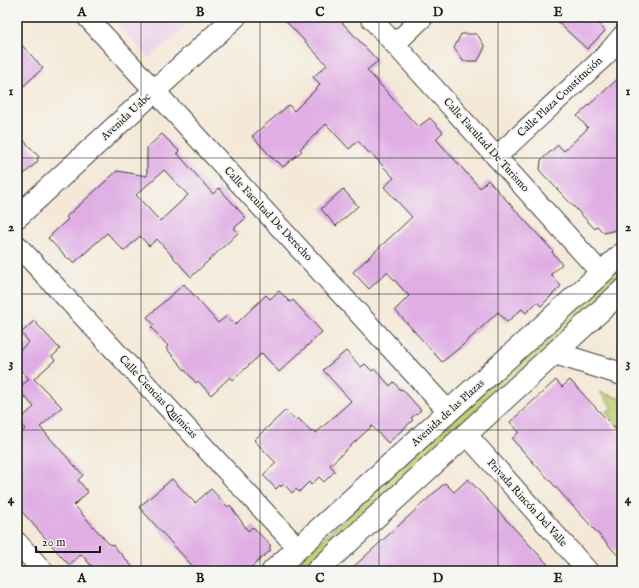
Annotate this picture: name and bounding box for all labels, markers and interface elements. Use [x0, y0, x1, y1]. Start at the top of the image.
text: A [77, 4, 88, 21]
text: B [196, 4, 205, 21]
text: C [315, 4, 325, 21]
text: D [433, 4, 444, 21]
text: E [553, 4, 563, 21]
street label: Calle Plaza Constitución [514, 54, 606, 140]
text: 1 [9, 83, 14, 100]
text: 1 [626, 83, 631, 100]
street label: Avenida Uabc [97, 90, 154, 144]
street label: Calle Facultad De Turismo [440, 95, 532, 195]
street label: Calle Facultad De Derecho [221, 164, 315, 264]
text: 2 [8, 219, 14, 236]
text: 2 [625, 219, 631, 236]
street label: Calle Ciencias Químicas [116, 352, 200, 442]
text: 3 [9, 355, 14, 372]
text: 3 [626, 355, 631, 372]
street label: Avenida de las Plazas [408, 376, 488, 450]
street label: Privada Rincón Del Valle [484, 456, 570, 550]
text: 4 [8, 491, 15, 508]
text: 4 [625, 491, 632, 508]
scale bar [36, 528, 100, 554]
text: 20 m [42, 535, 65, 550]
text: A [77, 570, 88, 587]
text: B [196, 570, 205, 587]
text: C [315, 570, 325, 587]
text: D [433, 570, 444, 587]
text: E [553, 570, 563, 587]

